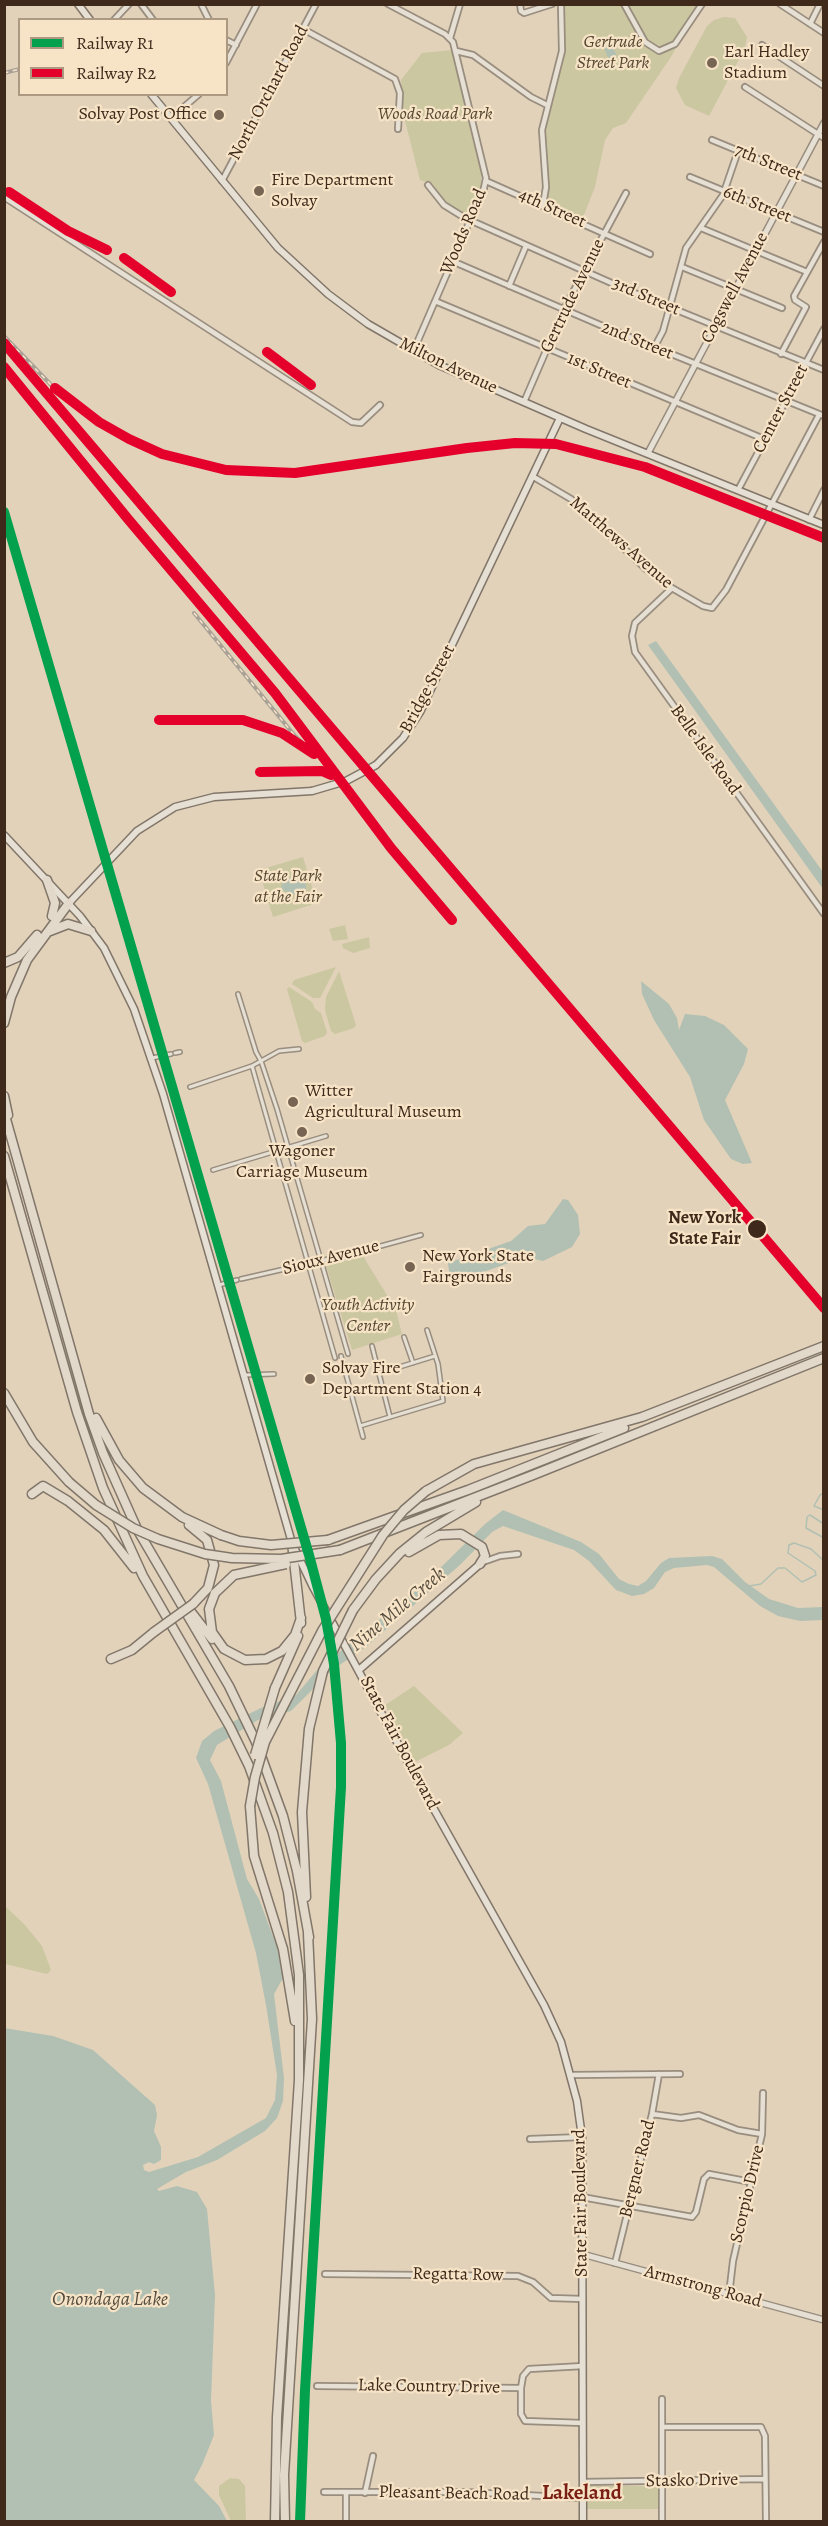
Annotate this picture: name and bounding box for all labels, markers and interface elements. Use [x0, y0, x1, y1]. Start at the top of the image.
legend [18, 18, 228, 96]
street label: North Orchard Road [224, 22, 314, 164]
text: Railway R1 [76, 31, 154, 55]
park label: Gertrude Street Park [577, 32, 649, 74]
place label: Earl Hadley Stadium [724, 42, 809, 84]
marker: Earl Hadley Stadium [705, 56, 719, 70]
text: Railway R2 [76, 61, 156, 85]
place label: Solvay Post Office [78, 104, 207, 126]
park label: Woods Road Park [377, 104, 493, 126]
marker: Solvay Post Office [212, 108, 226, 122]
street label: 7th Street [731, 140, 805, 186]
place label: Fire Department Solvay [271, 170, 394, 213]
street label: 6th Street [720, 182, 794, 228]
marker: Fire Department Solvay [252, 184, 266, 198]
street label: 4th Street [515, 185, 589, 233]
street label: Woods Road [436, 186, 492, 278]
street label: Cogswell Avenue [697, 229, 773, 347]
street label: Gertrude Avenue [536, 236, 610, 356]
street label: 3rd Street [609, 273, 683, 321]
street label: 2nd Street [598, 317, 676, 365]
street label: Milton Avenue [395, 333, 501, 399]
street label: 1st Street [564, 348, 634, 394]
street label: Center Street [749, 361, 813, 457]
street label: Matthews Avenue [565, 492, 677, 594]
street label: Bridge Street [396, 641, 460, 737]
street label: Belle Isle Road [665, 701, 745, 799]
park label: State Park at the Fair [254, 866, 322, 908]
place label: Witter Agricultural Museum [305, 1081, 462, 1124]
marker: Witter Agricultural Museum [286, 1095, 300, 1109]
marker: Wagoner Carriage Museum [295, 1125, 309, 1139]
place label: Wagoner Carriage Museum [236, 1141, 368, 1184]
place label: New York State Fair [668, 1208, 741, 1250]
marker: New York State Fair [746, 1218, 768, 1240]
street label: Sioux Avenue [280, 1236, 382, 1280]
place label: New York State Fairgrounds [422, 1246, 534, 1288]
marker: New York State Fairgrounds [403, 1260, 417, 1274]
park label: Youth Activity Center [322, 1295, 414, 1338]
place label: Solvay Fire Department Station 4 [322, 1358, 481, 1400]
marker: Solvay Fire Department Station 4 [303, 1372, 317, 1386]
water label: Nine Mile Creek [345, 1563, 451, 1657]
street label: State Fair Boulevard [355, 1673, 443, 1813]
street label: Bergner Road [615, 2118, 661, 2220]
street label: State Fair Boulevard [569, 2129, 593, 2277]
street label: Scorpio Drive [726, 2143, 770, 2245]
street label: Armstrong Road [642, 2261, 764, 2313]
street label: Regatta Row [412, 2263, 504, 2287]
water label: Onondaga Lake [52, 2288, 168, 2312]
street label: Lake Country Drive [358, 2375, 500, 2399]
street label: Stasko Drive [646, 2469, 738, 2493]
district label: Lakeland [542, 2481, 622, 2507]
street label: Pleasant Beach Road [378, 2482, 530, 2506]

